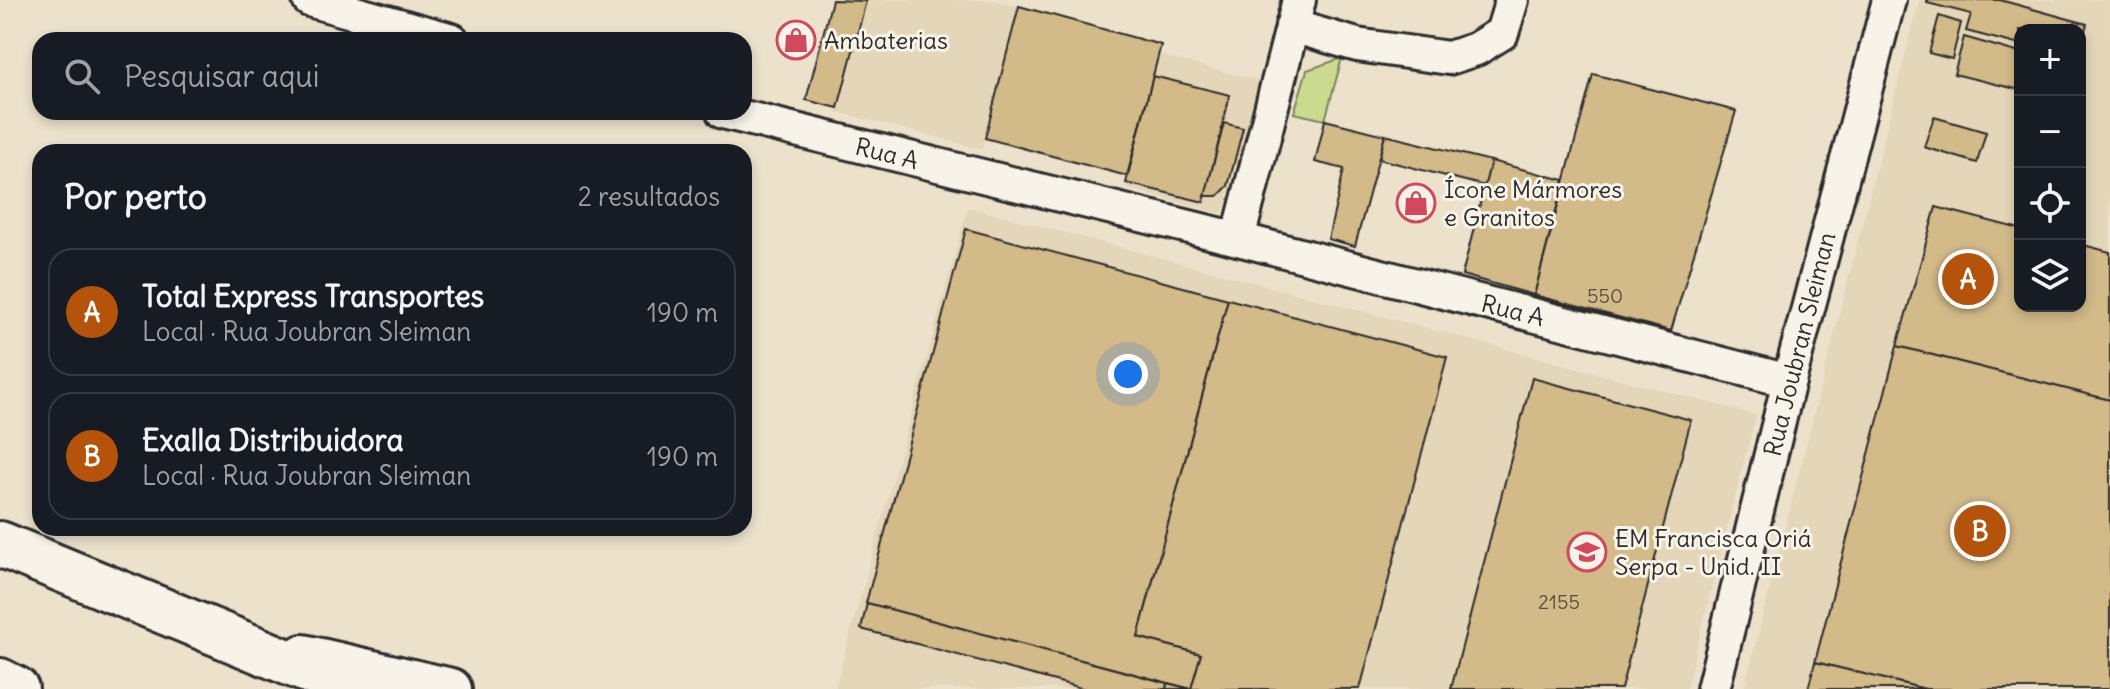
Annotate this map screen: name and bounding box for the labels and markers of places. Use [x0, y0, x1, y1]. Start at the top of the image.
shop icon: Ambaterias [775, 19, 817, 61]
place label: Ambaterias [824, 25, 948, 55]
place label: Ícone Mármores e Granitos [1444, 174, 1622, 232]
shop icon: Ícone Mármores e Granitos [1395, 182, 1437, 224]
pin: A [1942, 249, 1994, 309]
pin: B [1954, 501, 2006, 561]
place label: EM Francisca Oriá Serpa - Unid. II [1615, 523, 1811, 581]
school or university icon: EM Francisca Oriá Serpa - Unid. II [1566, 531, 1608, 573]

